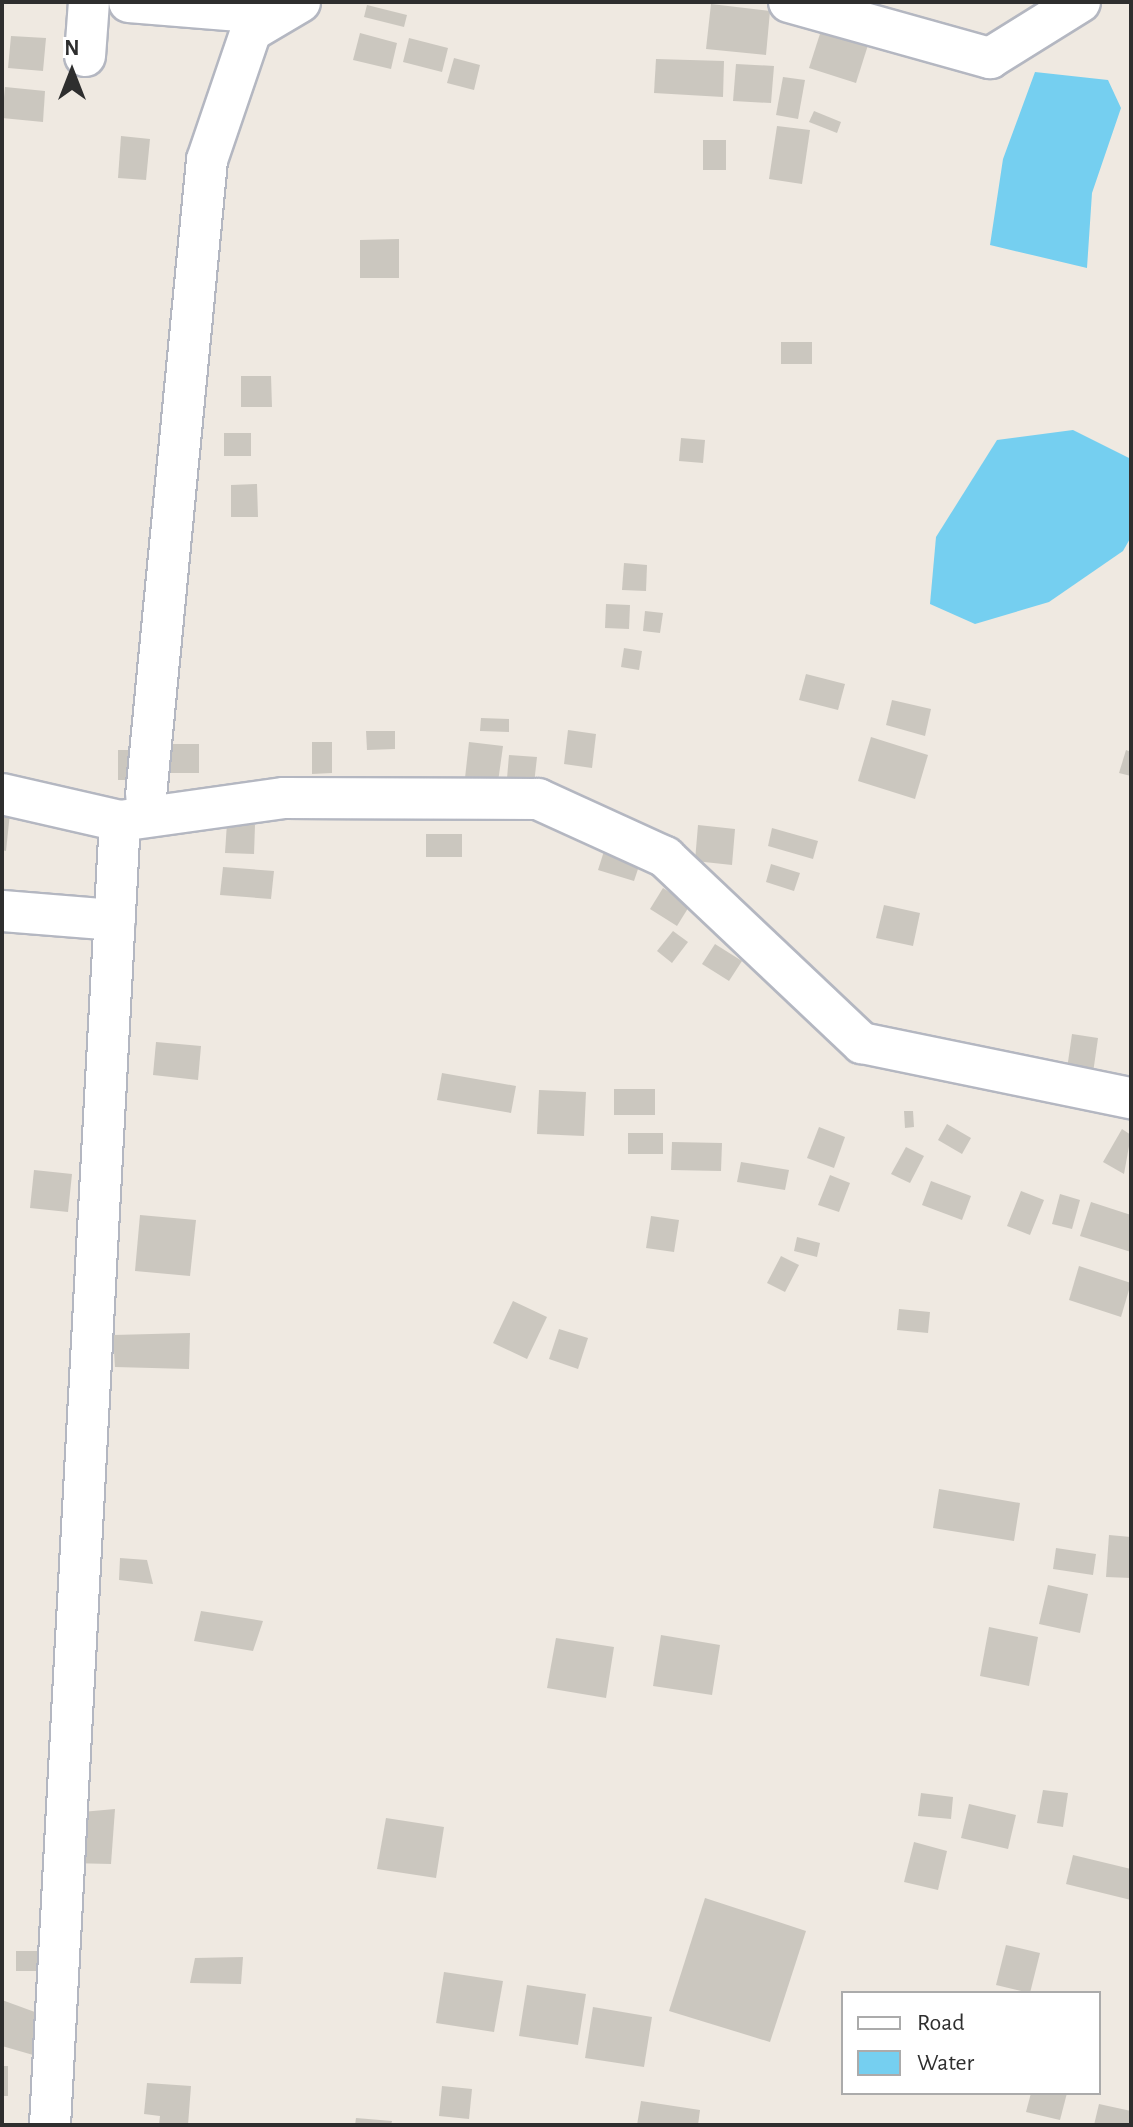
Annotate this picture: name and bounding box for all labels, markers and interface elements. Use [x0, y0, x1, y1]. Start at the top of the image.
north arrow [32, 32, 112, 112]
text: N [64, 37, 80, 59]
legend [841, 1991, 1101, 2095]
text: Road [917, 2011, 965, 2035]
text: Water [917, 2051, 974, 2075]

